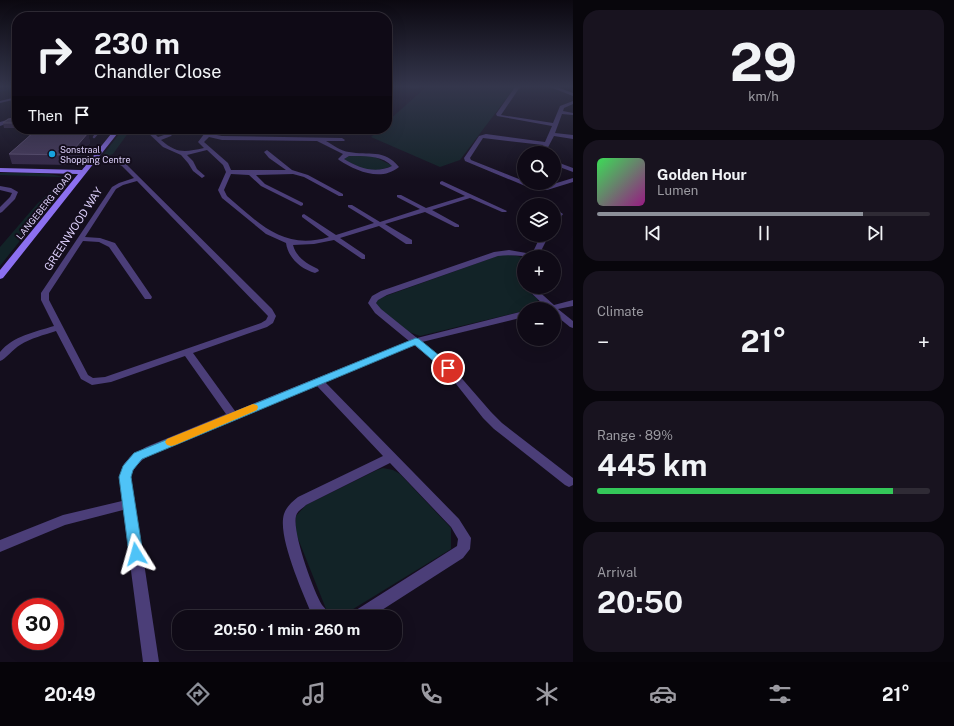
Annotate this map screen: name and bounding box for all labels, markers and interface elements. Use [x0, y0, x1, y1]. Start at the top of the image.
text: 230 m [94, 27, 180, 60]
icon: right [28, 28, 80, 80]
text: 29 [730, 32, 797, 93]
text: Chandler Close [94, 61, 221, 82]
text: km/h [748, 89, 779, 104]
icon: arrive [71, 104, 93, 126]
text: Then [28, 107, 63, 124]
place label: Sonstraal Shopping Centre [60, 144, 131, 165]
map controls [517, 146, 561, 346]
button: search [517, 146, 561, 190]
marker: Sonstraal Shopping Centre [47, 149, 57, 159]
text: Golden Hour [657, 166, 747, 183]
street label: LANGEBERG ROAD [14, 171, 74, 241]
text: Lumen [657, 183, 698, 198]
street label: GREENWOOD WAY [42, 185, 105, 273]
button: layers [517, 198, 561, 242]
icon: previous [642, 222, 664, 244]
icon: pause [753, 222, 775, 244]
icon: next [864, 222, 886, 244]
button: + [517, 250, 561, 294]
button: − [517, 302, 561, 346]
text: Climate [597, 304, 644, 319]
text: 21° [740, 323, 787, 359]
text: − [597, 329, 609, 355]
text: + [918, 329, 930, 355]
pin [431, 351, 465, 385]
icon: arrive [437, 357, 459, 379]
text: Range · 89% [597, 428, 673, 443]
text: 445 km [597, 447, 707, 483]
position arrow [115, 533, 157, 575]
text: Arrival [597, 565, 637, 580]
text: 20:50 [597, 584, 683, 620]
speed limit sign: 30 [12, 598, 64, 650]
text: 20:50 · 1 min · 260 m [214, 621, 360, 638]
icon: directions [184, 680, 212, 708]
icon: music [300, 680, 328, 708]
icon: phone [417, 680, 445, 708]
icon: climate [533, 680, 561, 708]
icon: car [649, 680, 677, 708]
icon: filters [766, 680, 794, 708]
text: 20:49 [44, 684, 96, 705]
text: 21° [882, 684, 910, 705]

